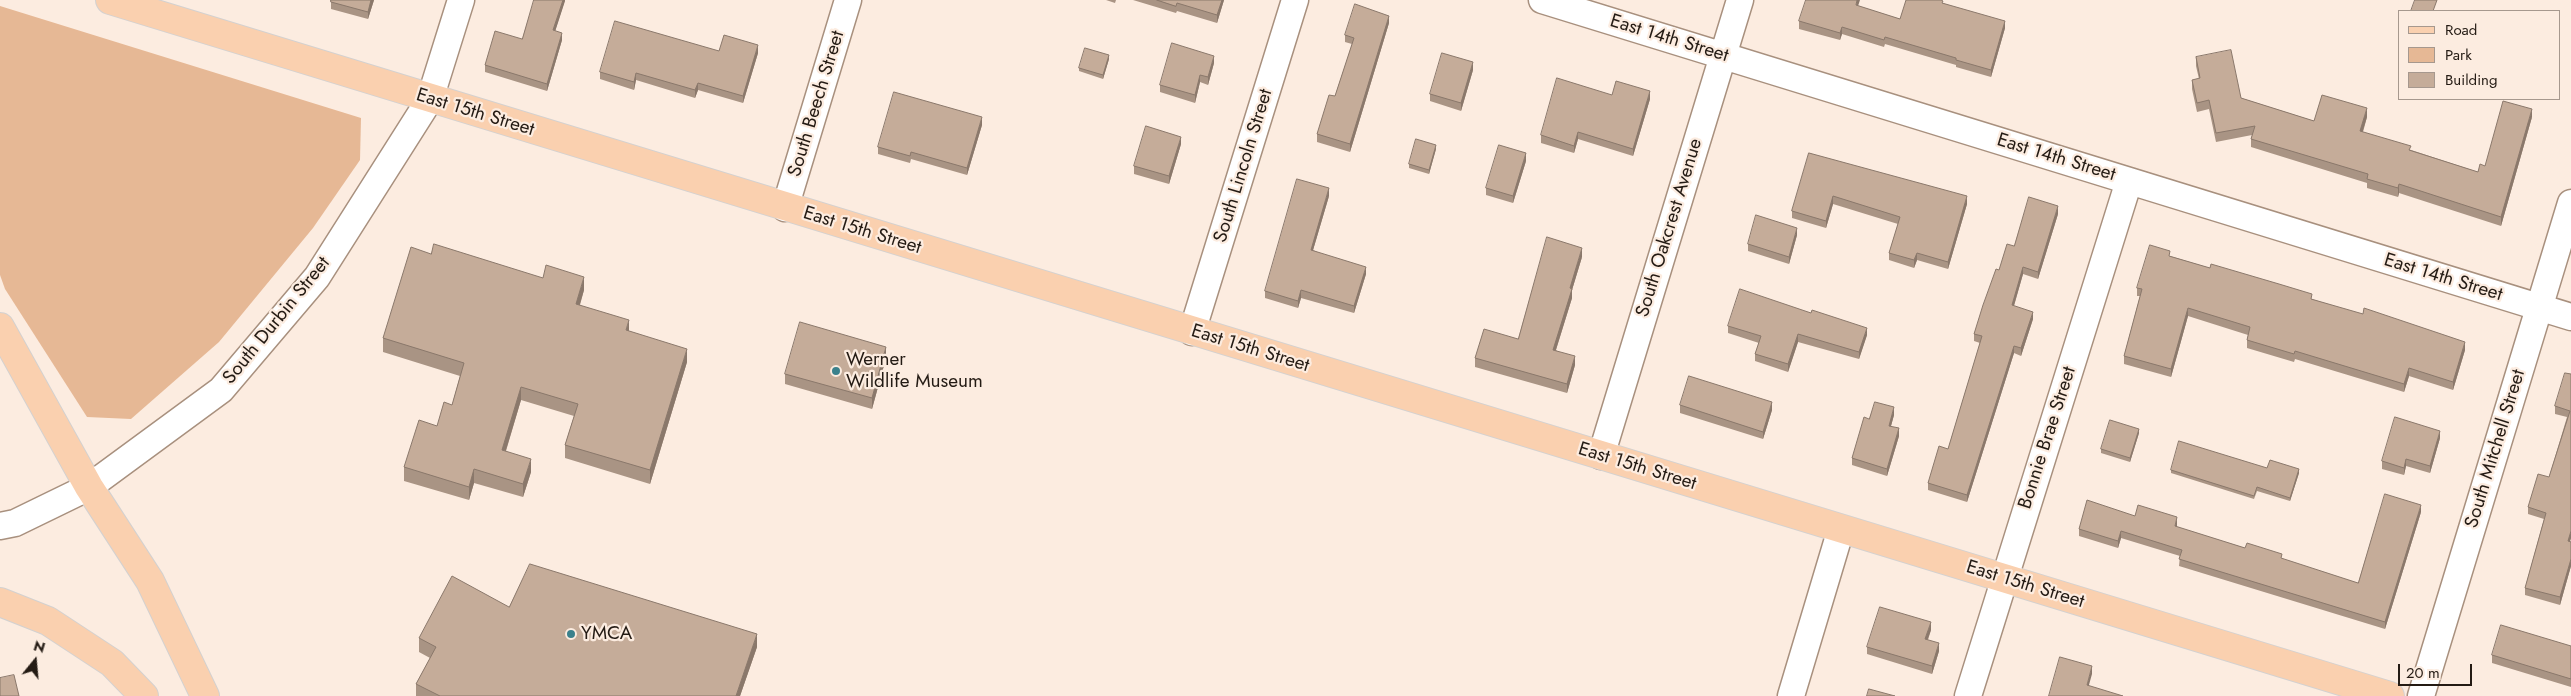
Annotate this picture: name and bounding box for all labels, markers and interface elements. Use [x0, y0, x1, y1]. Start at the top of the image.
street label: East 14th Street [1607, 10, 1731, 68]
legend [2398, 10, 2561, 100]
text: Road [2445, 19, 2477, 41]
street label: South Beech Street [784, 28, 850, 180]
text: Park [2445, 44, 2472, 66]
text: Building [2445, 69, 2497, 91]
street label: East 15th Street [413, 84, 537, 142]
street label: South Lincoln Street [1210, 86, 1278, 246]
street label: East 14th Street [1994, 129, 2118, 187]
street label: South Oakcrest Avenue [1632, 136, 1708, 320]
street label: East 15th Street [800, 202, 924, 260]
street label: East 14th Street [2381, 249, 2505, 307]
street label: South Durbin Street [219, 253, 335, 389]
street label: East 15th Street [1188, 320, 1312, 378]
place label: Werner Wildlife Museum [846, 349, 983, 393]
street label: Bonnie Brae Street [2014, 364, 2082, 512]
marker: Werner Wildlife Museum [830, 365, 842, 377]
street label: South Mitchell Street [2461, 367, 2531, 531]
street label: East 15th Street [1575, 438, 1699, 496]
street label: East 15th Street [1963, 556, 2087, 614]
place label: YMCA [581, 623, 632, 645]
marker: YMCA [565, 628, 577, 640]
text: N [31, 635, 48, 658]
north arrow [10, 636, 60, 686]
scale bar [2401, 654, 2475, 686]
text: 20 m [2406, 662, 2440, 684]

